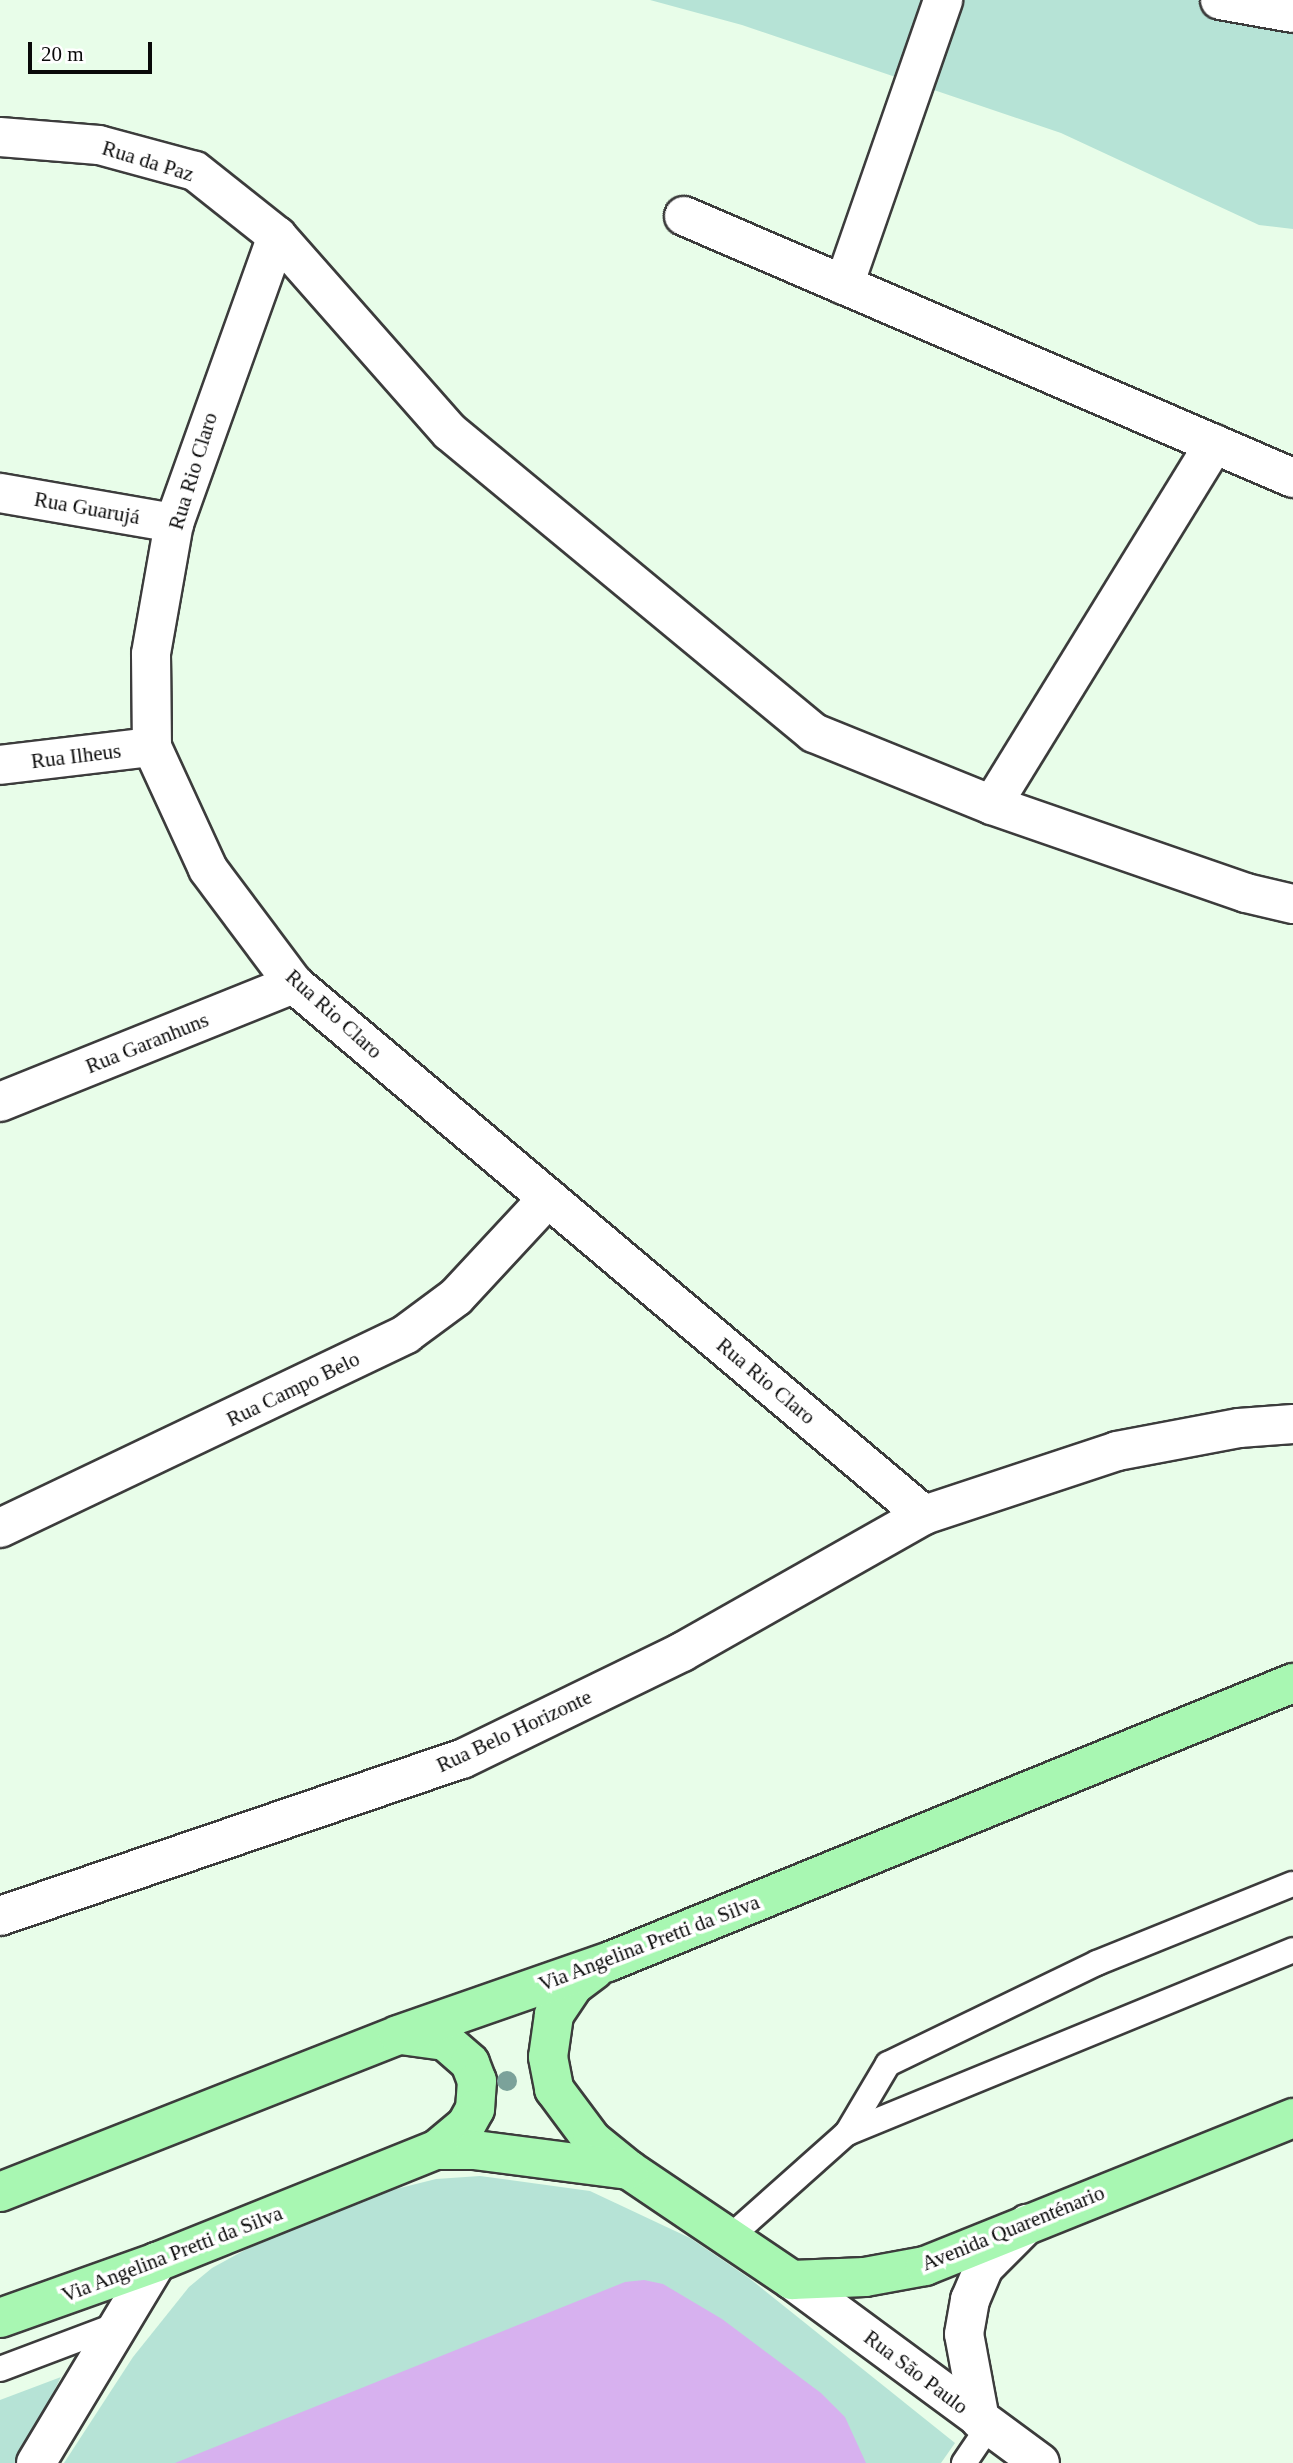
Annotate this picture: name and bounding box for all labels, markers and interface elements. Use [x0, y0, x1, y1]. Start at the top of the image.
scale bar [32, 28, 156, 72]
text: 20 m [41, 42, 84, 66]
street label: Rua da Paz [99, 135, 197, 187]
street label: Rua Rio Claro [163, 409, 223, 533]
street label: Rua Guarujá [32, 486, 142, 530]
street label: Rua Ilheus [30, 738, 122, 774]
street label: Rua Rio Claro [280, 964, 388, 1064]
street label: Rua Garanhuns [82, 1007, 212, 1079]
street label: Rua Rio Claro [711, 1332, 821, 1430]
street label: Rua Campo Belo [222, 1346, 364, 1432]
street label: Rua Belo Horizonte [433, 1684, 595, 1778]
street label: Via Angelina Pretti da Silva [535, 1889, 763, 1997]
street label: Avenida Quarenténario [918, 2180, 1108, 2276]
street label: Via Angelina Pretti da Silva [58, 2200, 286, 2308]
street label: Rua São Paulo [859, 2325, 973, 2419]

